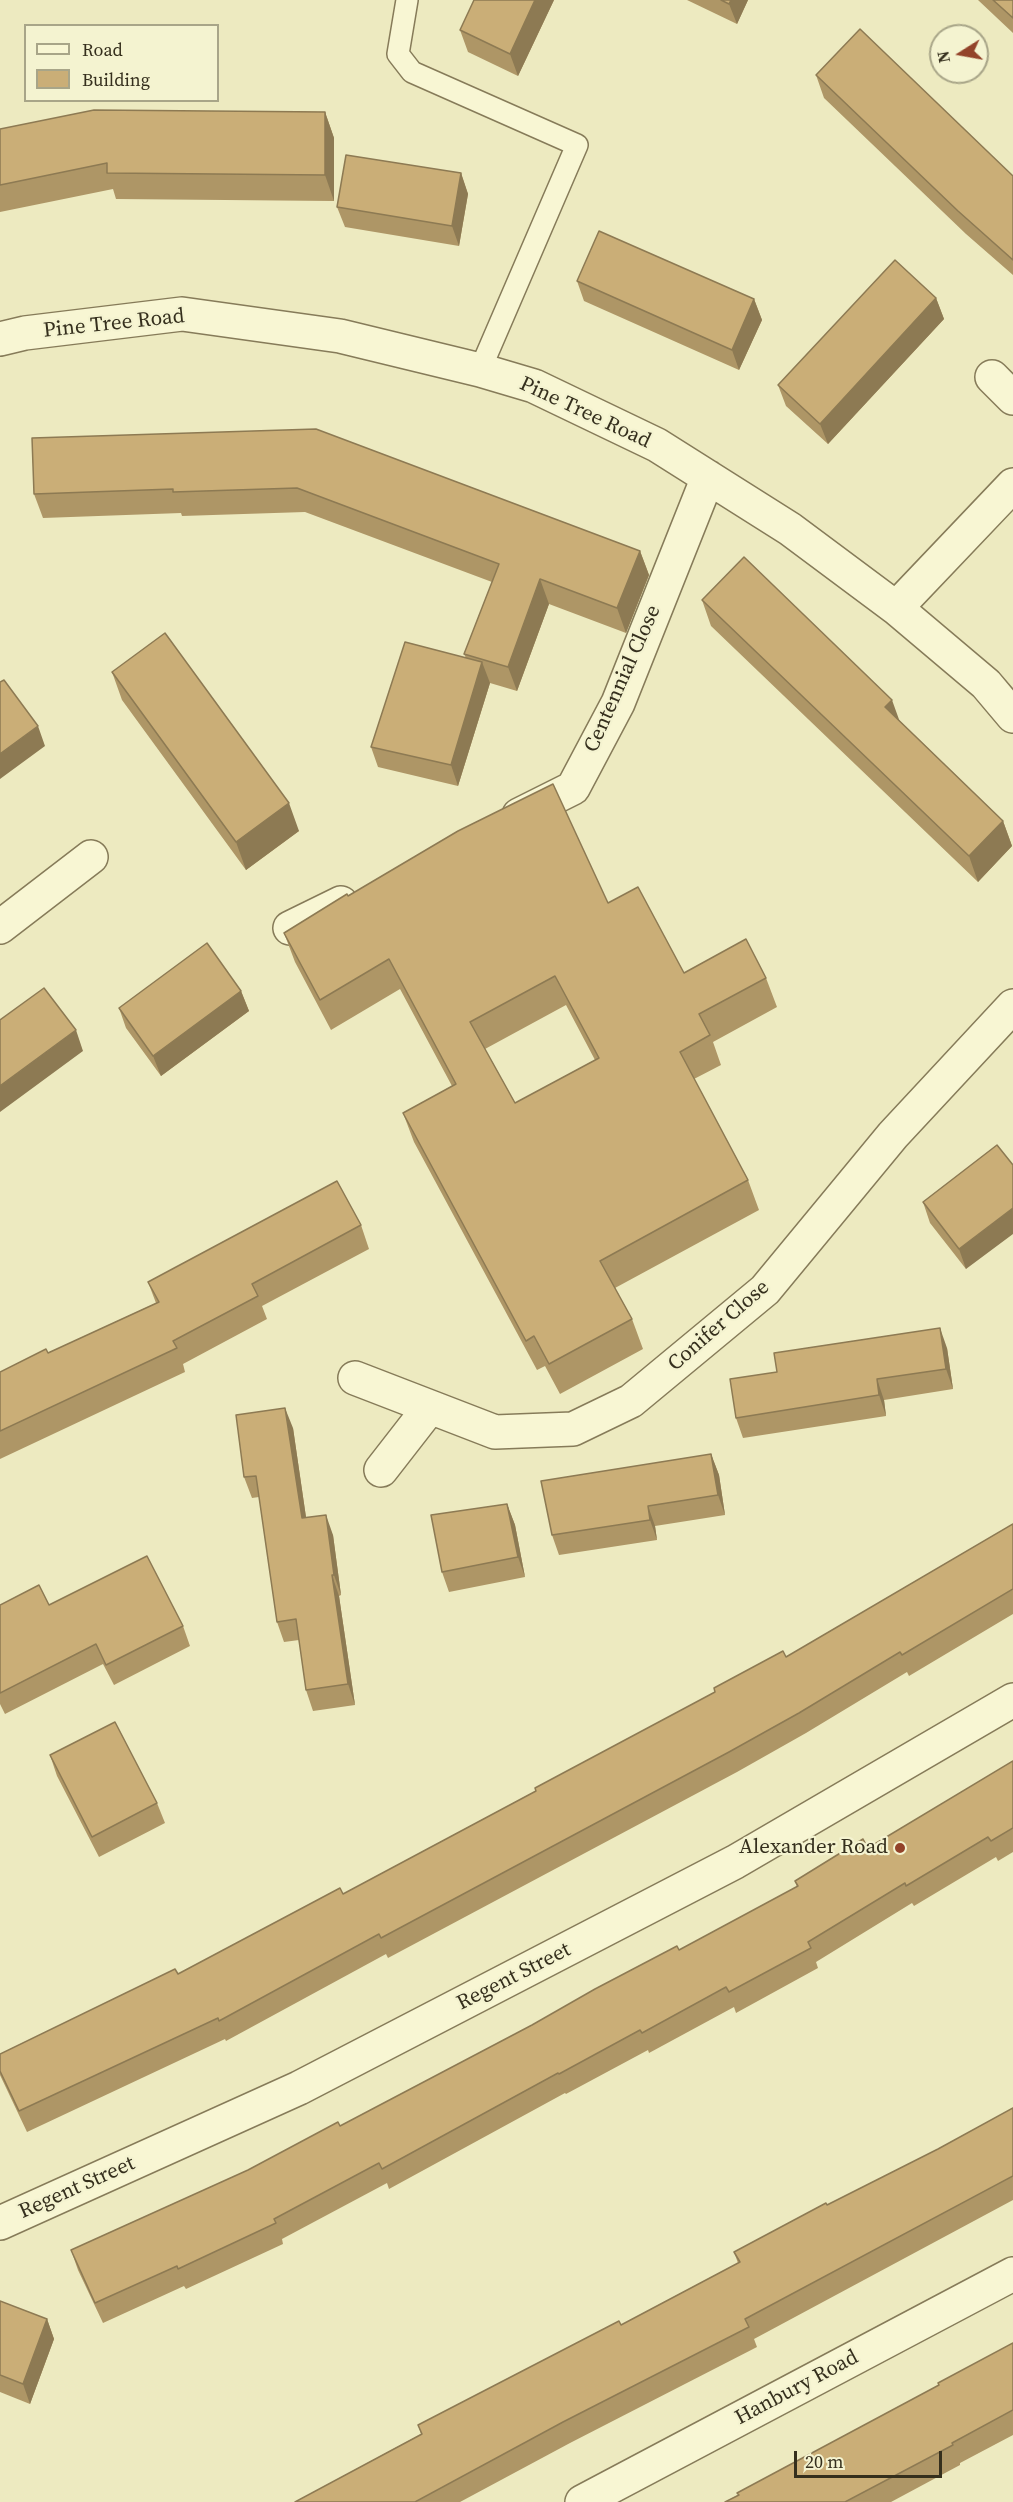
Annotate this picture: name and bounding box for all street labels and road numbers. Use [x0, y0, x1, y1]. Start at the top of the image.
street label: Pine Tree Road [42, 304, 186, 344]
street label: Pine Tree Road [515, 372, 655, 454]
street label: Centennial Close [579, 601, 667, 757]
street label: Conifer Close [663, 1275, 775, 1377]
street label: Regent Street [453, 1938, 575, 2016]
street label: Regent Street [15, 2151, 139, 2225]
street label: Hanbury Road [731, 2345, 863, 2431]

